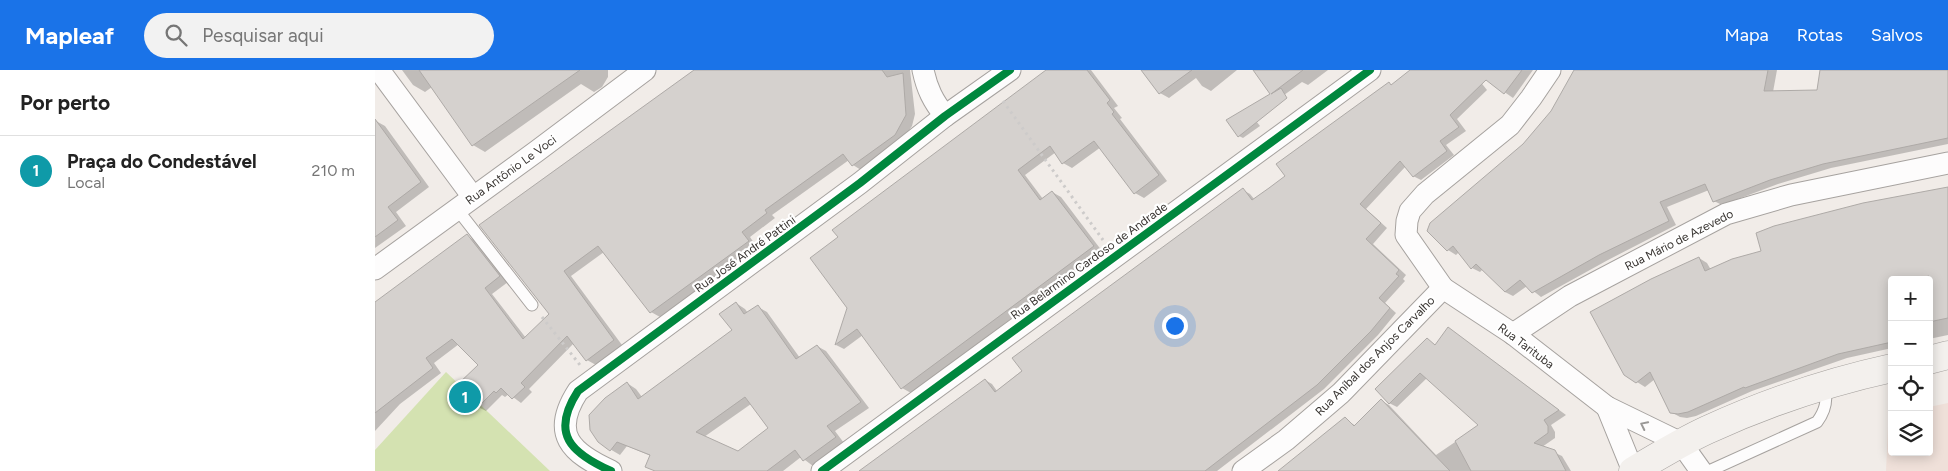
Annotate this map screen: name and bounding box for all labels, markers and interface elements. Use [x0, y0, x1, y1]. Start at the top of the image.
search box [144, 13, 494, 58]
text: Mapleaf [25, 21, 114, 50]
icon: search [162, 21, 190, 49]
text: Pesquisar aqui [202, 24, 324, 47]
text: Mapa [1725, 24, 1769, 46]
text: Rotas [1797, 24, 1843, 46]
text: Salvos [1871, 24, 1923, 46]
text: Por perto [20, 90, 110, 115]
street label: Rua Antônio Le Voci [463, 132, 559, 208]
text: Praça do Condestável [67, 150, 257, 173]
text: 1 [33, 161, 39, 180]
text: 210 m [312, 161, 355, 180]
text: Local [67, 173, 105, 192]
street label: Rua Belarmino Cardoso de Andrade [1008, 199, 1170, 323]
street label: Rua Mário de Azevedo [1622, 207, 1736, 273]
street label: Rua José André Pattini [692, 213, 798, 295]
map controls [1888, 276, 1933, 456]
button: + [1888, 276, 1933, 321]
street label: Rua Aníbal dos Anjos Carvalho [1312, 293, 1438, 419]
your location [1162, 313, 1188, 339]
street label: Rua Tarituba [1495, 320, 1557, 372]
button: − [1888, 321, 1933, 366]
button: locate [1888, 366, 1933, 411]
pin: 1 [449, 378, 481, 416]
button: layers [1888, 411, 1933, 456]
one-way arrow [1640, 421, 1649, 431]

